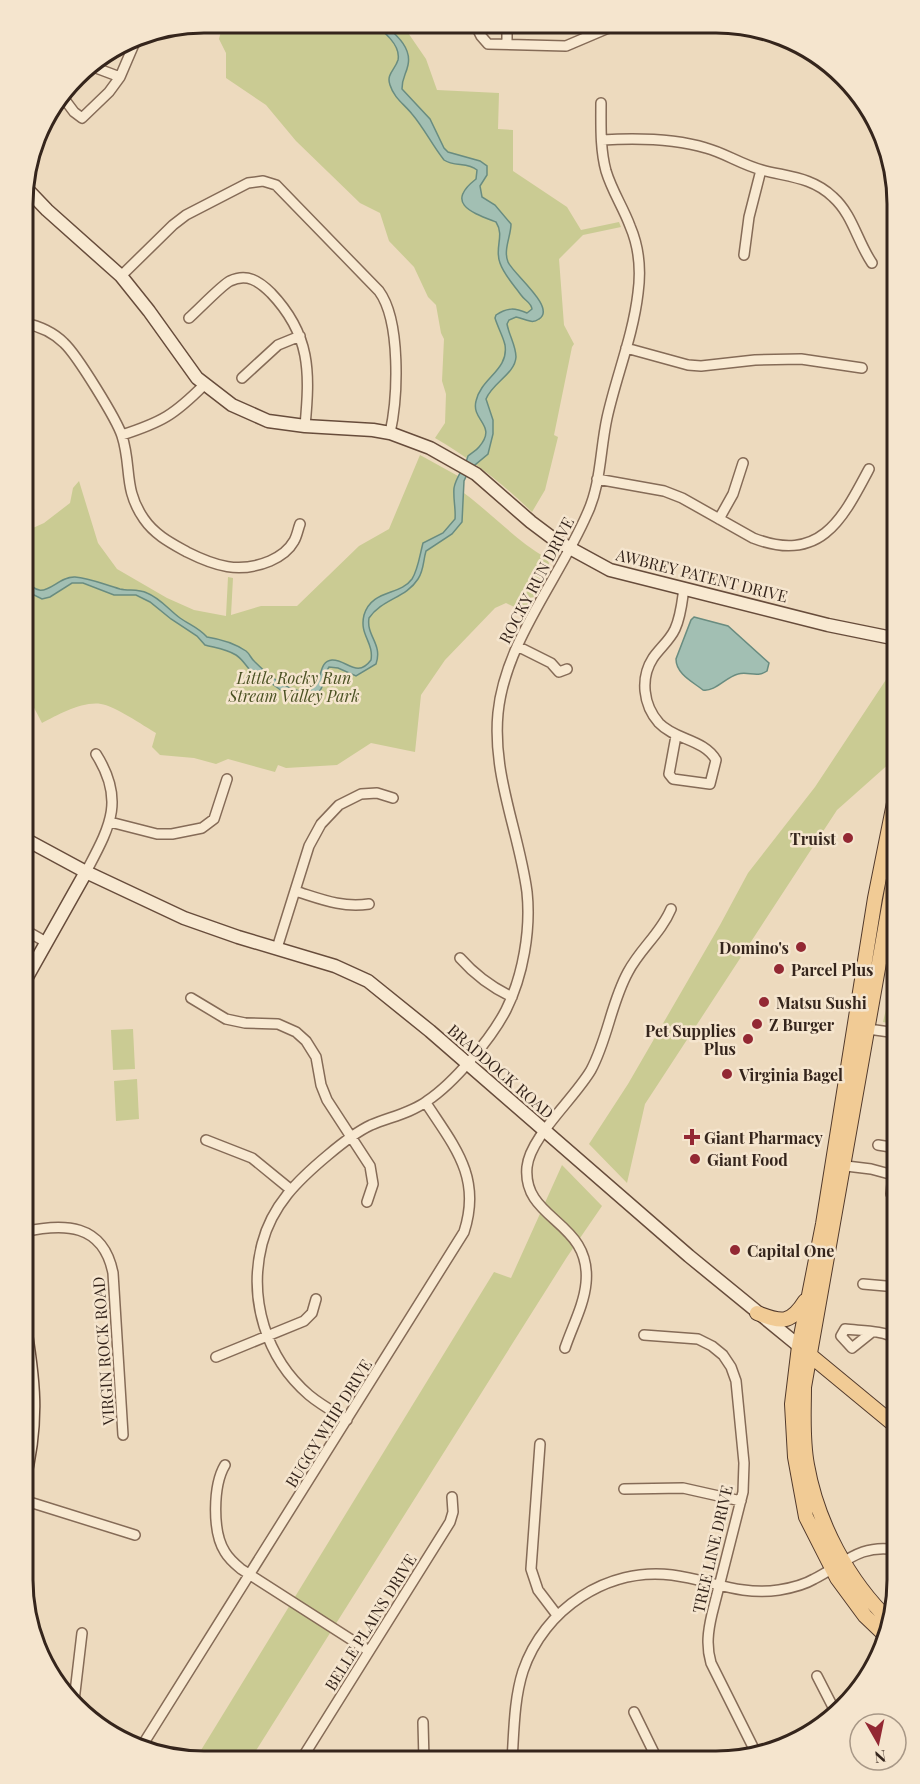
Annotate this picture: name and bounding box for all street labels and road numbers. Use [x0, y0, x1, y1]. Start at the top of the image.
street label: ROCKY RUN DRIVE [494, 513, 578, 647]
street label: AWBREY PATENT DRIVE [613, 543, 790, 607]
street label: BRADDOCK ROAD [444, 1019, 558, 1123]
street label: VIRGIN ROCK ROAD [87, 1276, 119, 1427]
street label: BUGGY WHIP DRIVE [280, 1355, 376, 1491]
street label: TREE LINE DRIVE [687, 1483, 737, 1615]
street label: BELLE PLAINS DRIVE [319, 1550, 421, 1694]

